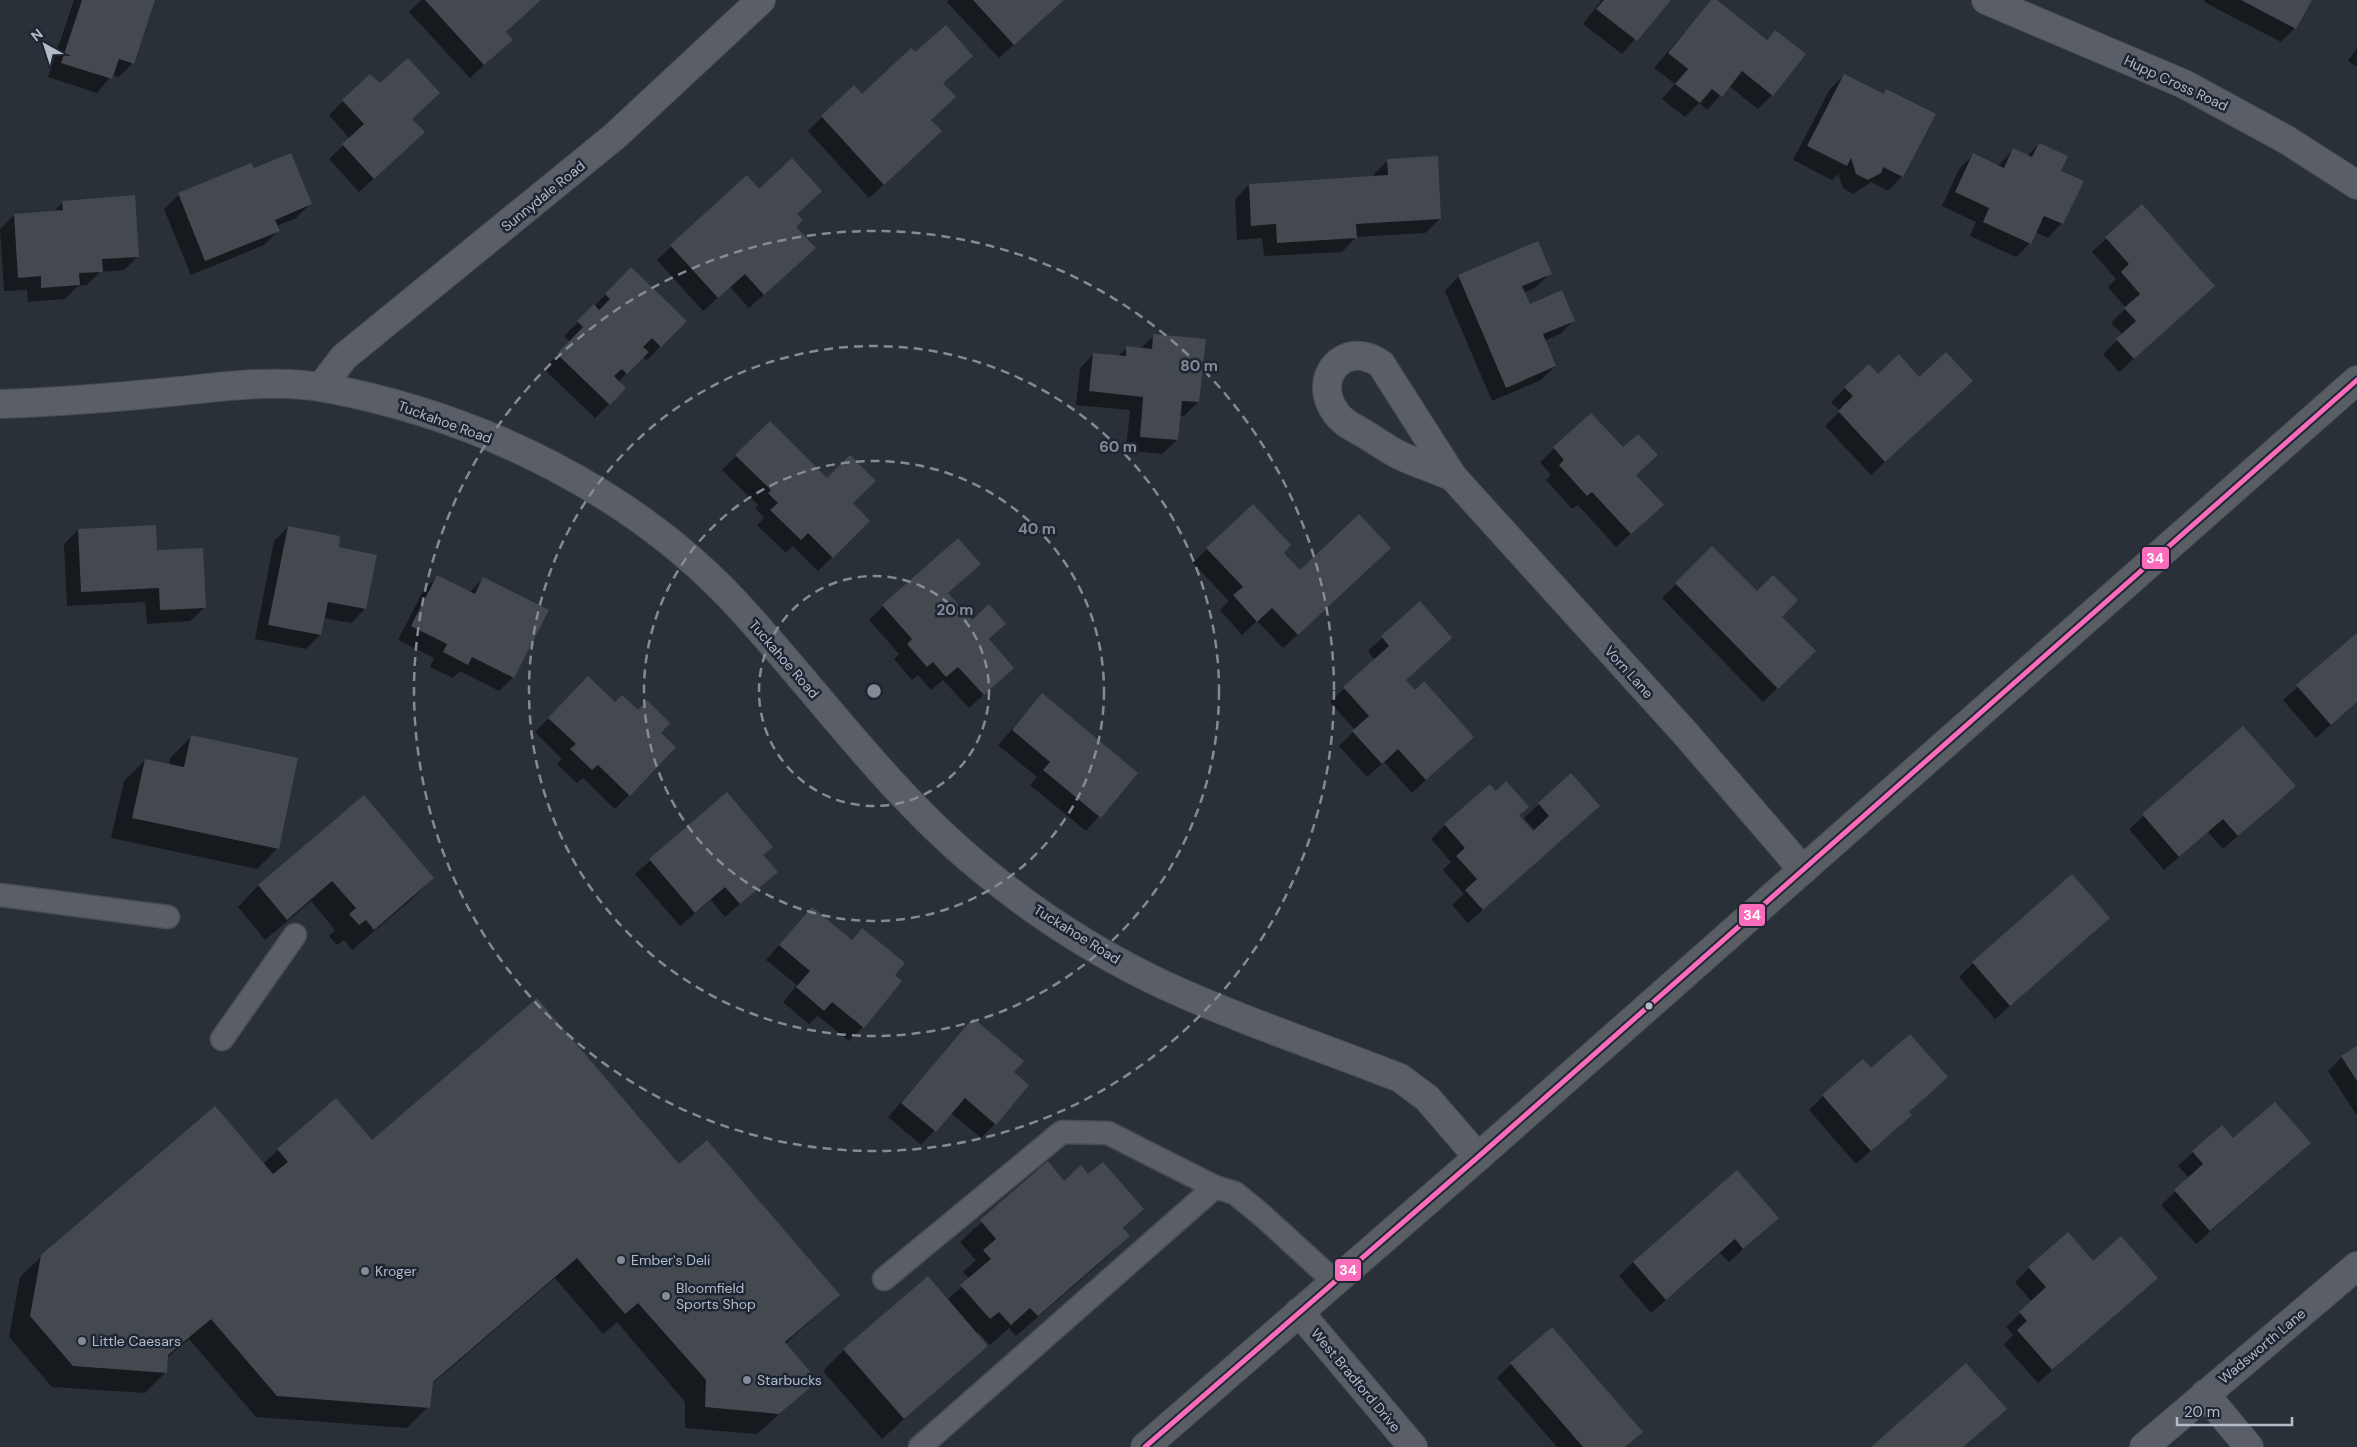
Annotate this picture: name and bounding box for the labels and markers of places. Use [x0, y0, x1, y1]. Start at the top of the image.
centre of rings [865, 682, 883, 700]
unlabelled marker [1644, 1001, 1654, 1011]
place label: Ember's Deli [631, 1251, 710, 1269]
marker: Ember's Deli [615, 1254, 627, 1266]
place label: Kroger [375, 1262, 417, 1280]
marker: Kroger [359, 1265, 371, 1277]
place label: Bloomfield Sports Shop [676, 1279, 756, 1313]
marker: Bloomfield Sports Shop [660, 1290, 672, 1302]
place label: Little Caesars [92, 1332, 181, 1350]
marker: Little Caesars [76, 1335, 88, 1347]
place label: Starbucks [757, 1371, 822, 1389]
marker: Starbucks [741, 1374, 753, 1386]

